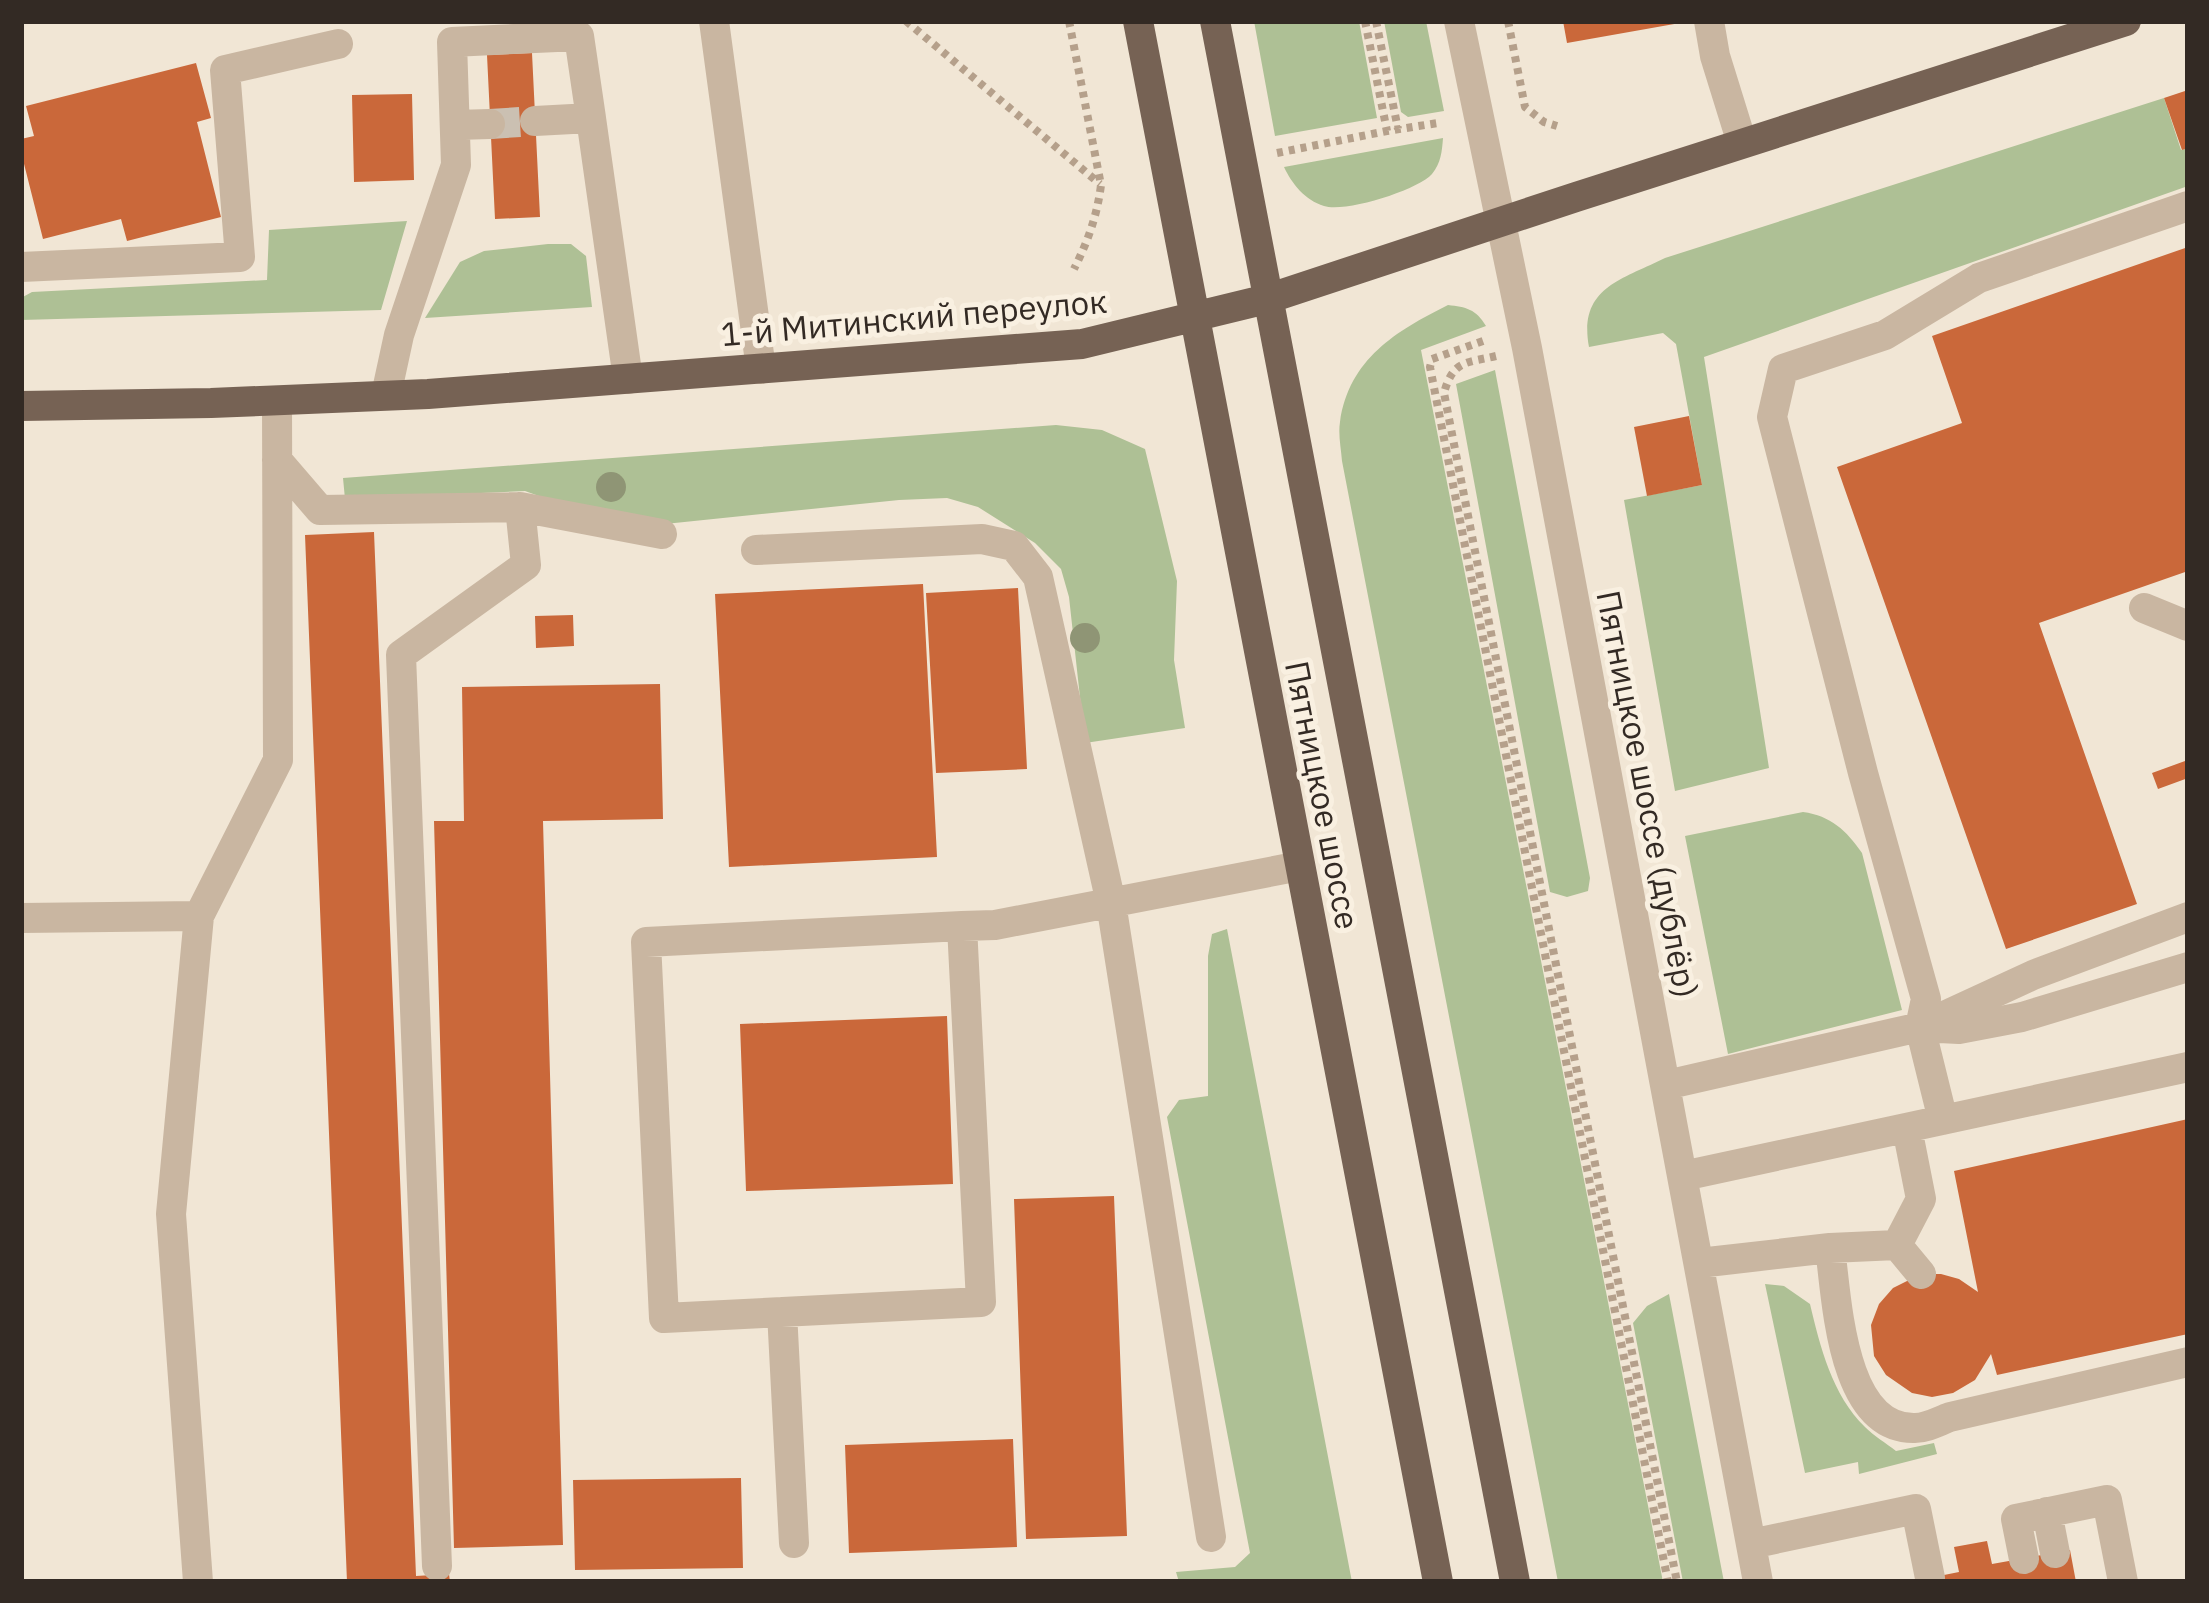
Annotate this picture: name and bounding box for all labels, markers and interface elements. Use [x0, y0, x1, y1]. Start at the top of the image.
street label: 1-й Митинский переулок [719, 279, 1109, 355]
street label: Пятницкое шоссе (дублёр) [1587, 587, 1709, 1001]
street label: Пятницкое шоссе [1276, 657, 1370, 933]

